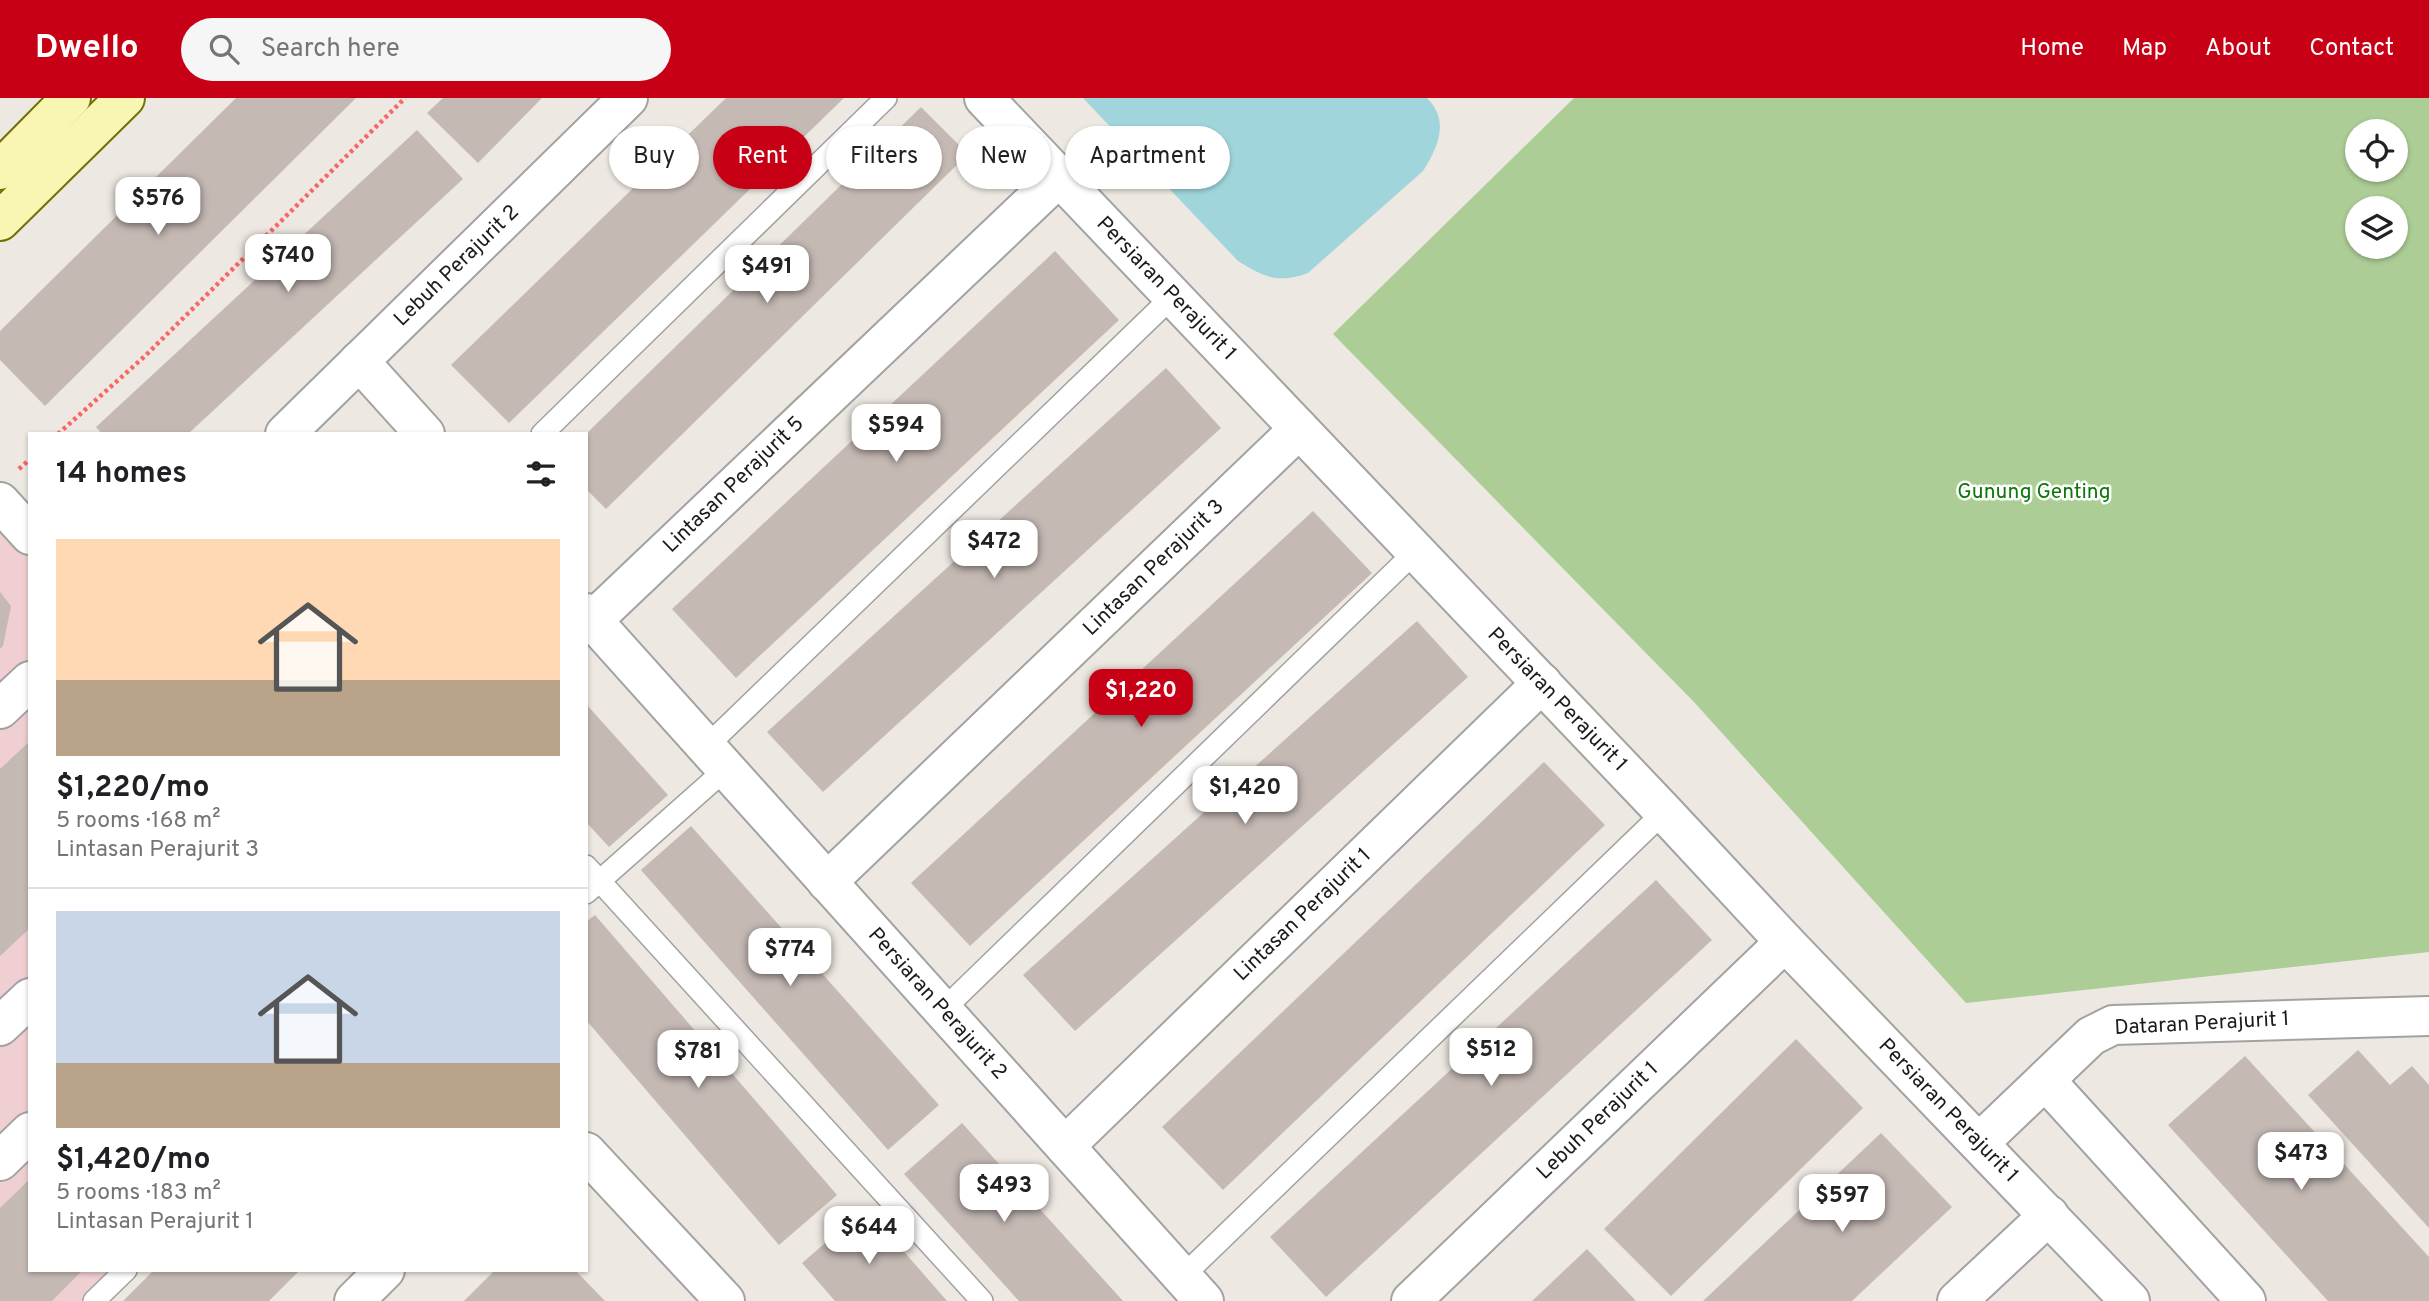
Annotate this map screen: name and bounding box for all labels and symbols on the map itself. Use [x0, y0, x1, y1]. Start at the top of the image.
pin: $576 [117, 178, 199, 237]
street label: Lebuh Perajurit 2 [389, 199, 525, 333]
street label: Persiaran Perajurit 1 [1090, 211, 1242, 367]
pin: $740 [247, 234, 329, 294]
pin: $491 [726, 246, 808, 305]
pin: $594 [855, 404, 937, 464]
street label: Lintasan Perajurit 5 [658, 411, 810, 559]
park label: Gunung Genting [1957, 479, 2111, 506]
street label: Lintasan Perajurit 3 [1078, 494, 1230, 642]
pin: $472 [953, 520, 1035, 580]
street label: Persiaran Perajurit 1 [1481, 622, 1633, 778]
pin: $1,220 [1084, 670, 1198, 729]
pin: $1,420 [1188, 766, 1302, 826]
street label: Lintasan Perajurit 1 [1229, 843, 1377, 987]
street label: Persiaran Perajurit 2 [861, 922, 1013, 1086]
pin: $774 [749, 928, 831, 988]
street label: Dataran Perajurit 1 [2114, 1006, 2290, 1042]
pin: $512 [1450, 1028, 1532, 1088]
pin: $781 [657, 1030, 739, 1090]
street label: Persiaran Perajurit 1 [1872, 1033, 2024, 1189]
street label: Lebuh Perajurit 1 [1531, 1056, 1665, 1186]
pin: $473 [2260, 1132, 2342, 1192]
pin: $493 [963, 1164, 1045, 1224]
pin: $597 [1801, 1174, 1883, 1234]
pin: $644 [828, 1206, 910, 1266]

